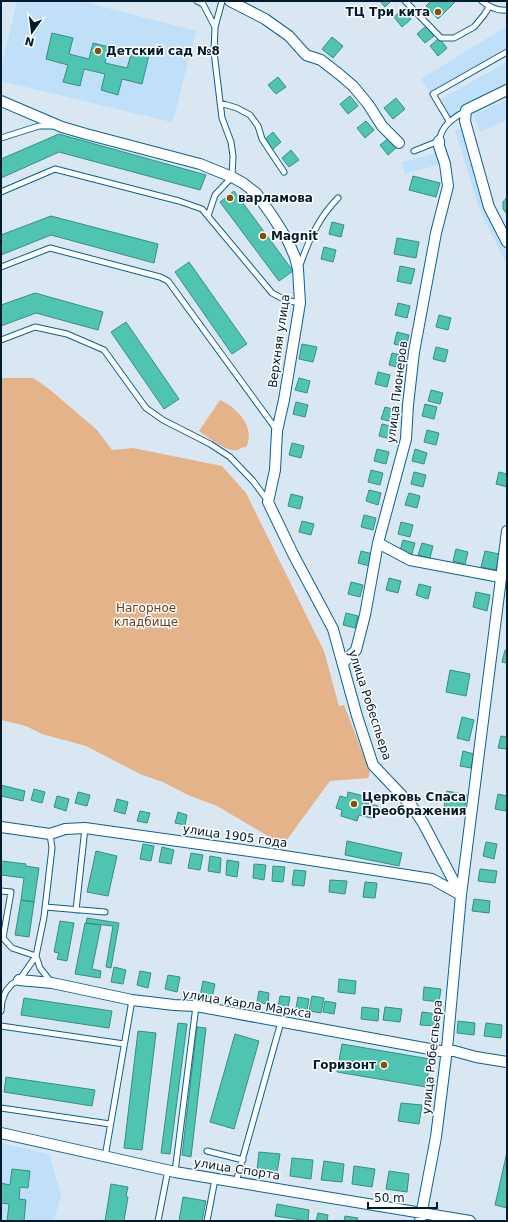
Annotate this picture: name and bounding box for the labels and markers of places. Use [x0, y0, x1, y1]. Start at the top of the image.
place label: ТЦ Три кита [346, 5, 430, 19]
marker: ТЦ Три кита [433, 7, 443, 17]
place label: Детский сад №8 [106, 44, 220, 58]
marker: Детский сад №8 [93, 46, 103, 56]
place label: варламова [238, 191, 313, 205]
marker: варламова [225, 193, 235, 203]
place label: Magnit [271, 229, 318, 243]
marker: Magnit [258, 231, 268, 241]
place label: Церковь Спаса Преображения [362, 790, 467, 818]
marker: Церковь Спаса Преображения [349, 799, 359, 809]
place label: Горизонт [313, 1058, 376, 1072]
marker: Горизонт [379, 1060, 389, 1070]

